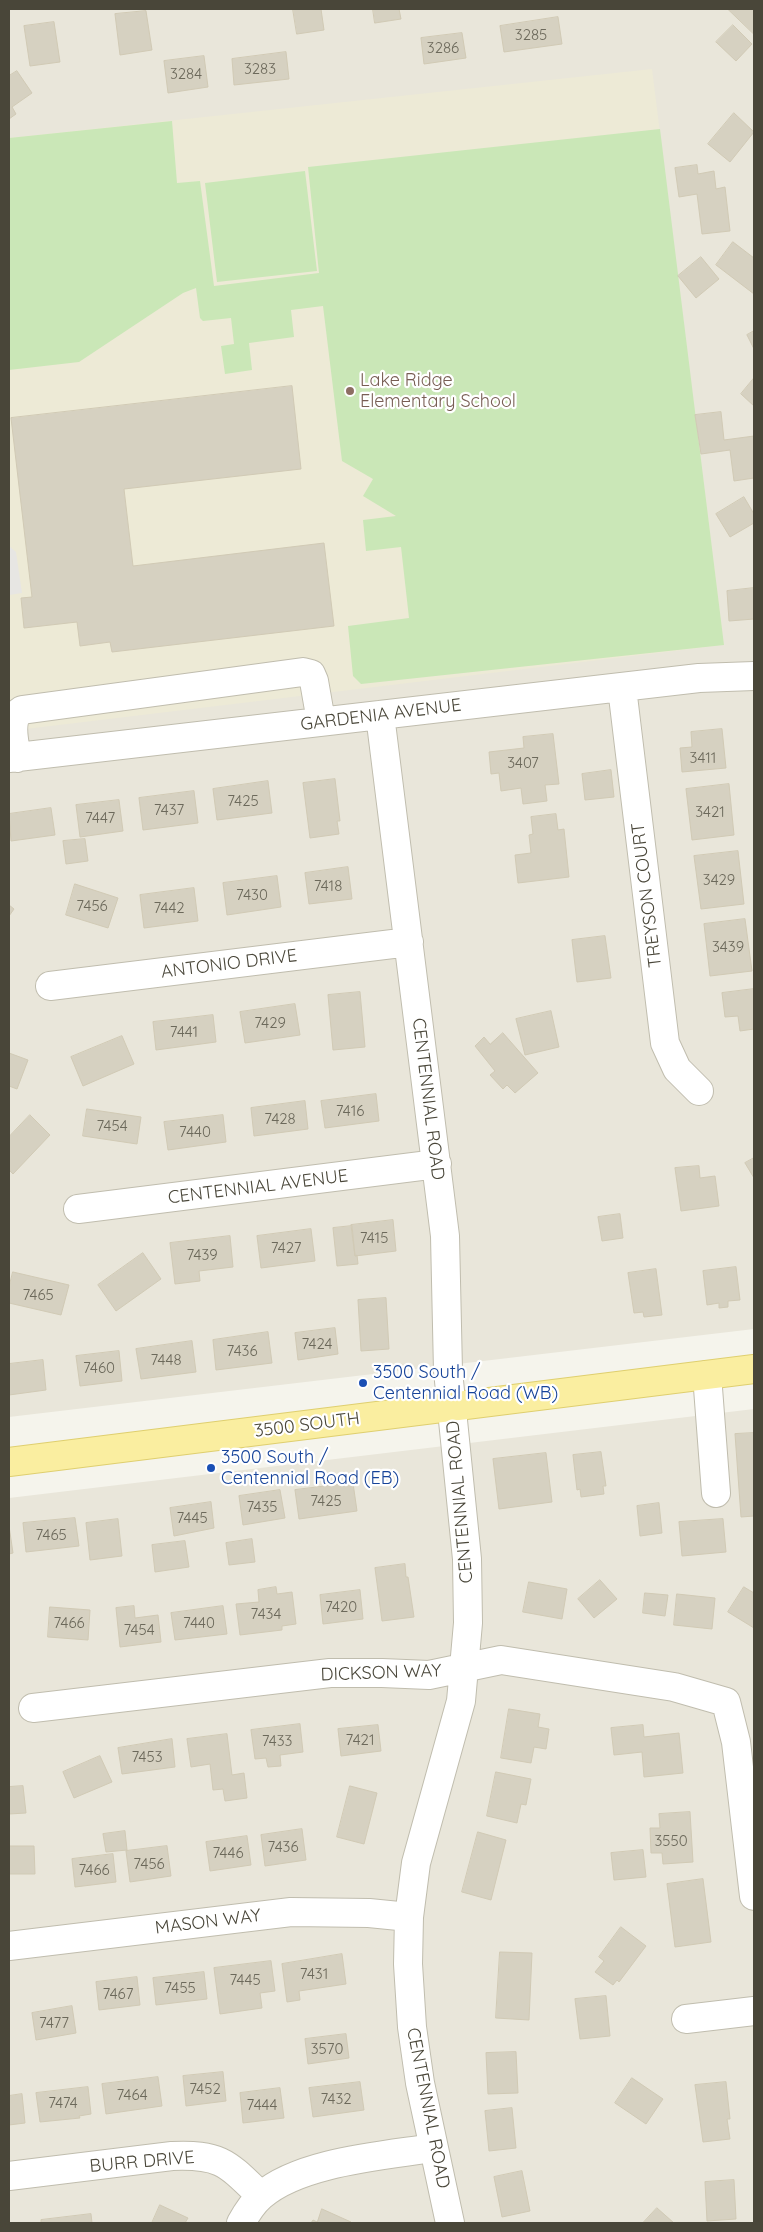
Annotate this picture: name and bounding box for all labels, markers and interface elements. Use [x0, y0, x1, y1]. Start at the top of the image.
house number: 3285 [515, 26, 547, 44]
house number: 3286 [427, 39, 459, 57]
house number: 3283 [244, 60, 276, 78]
house number: 3284 [170, 65, 202, 83]
place label: Lake Ridge Elementary School [360, 370, 516, 412]
marker: Lake Ridge Elementary School [344, 385, 356, 397]
street label: GARDENIA AVENUE [299, 694, 463, 736]
house number: 3411 [690, 749, 716, 767]
house number: 3407 [507, 754, 539, 772]
house number: 7425 [227, 792, 259, 810]
house number: 7437 [154, 801, 184, 819]
house number: 3421 [695, 803, 725, 821]
house number: 7447 [85, 809, 115, 827]
street label: TREYSON COURT [627, 821, 667, 969]
house number: 3429 [703, 871, 735, 889]
house number: 7418 [314, 877, 342, 895]
house number: 7430 [236, 886, 268, 904]
house number: 7456 [76, 897, 108, 915]
house number: 7442 [153, 899, 185, 917]
house number: 3439 [712, 938, 744, 956]
street label: ANTONIO DRIVE [160, 945, 298, 983]
house number: 7429 [254, 1014, 286, 1032]
street label: CENTENNIAL ROAD [407, 1017, 449, 1181]
house number: 7441 [170, 1023, 198, 1041]
house number: 7416 [336, 1102, 364, 1120]
house number: 7428 [264, 1110, 296, 1128]
house number: 7454 [96, 1117, 128, 1135]
house number: 7440 [179, 1123, 211, 1141]
street label: CENTENNIAL AVENUE [167, 1165, 349, 1209]
house number: 7415 [360, 1229, 388, 1247]
house number: 7427 [271, 1239, 301, 1257]
house number: 7439 [186, 1246, 218, 1264]
house number: 7465 [22, 1286, 54, 1304]
house number: 7424 [302, 1335, 332, 1353]
house number: 7436 [227, 1342, 257, 1360]
house number: 7448 [150, 1351, 182, 1369]
house number: 7460 [83, 1359, 115, 1377]
place label: 3500 South / Centennial Road (WB) [373, 1362, 558, 1405]
marker: 3500 South / Centennial Road (WB) [357, 1377, 369, 1389]
street label: 3500 SOUTH [253, 1408, 361, 1442]
street label: CENTENNIAL ROAD [442, 1420, 478, 1584]
place label: 3500 South / Centennial Road (EB) [221, 1447, 399, 1490]
marker: 3500 South / Centennial Road (EB) [205, 1462, 217, 1474]
house number: 7425 [310, 1492, 342, 1510]
house number: 7435 [246, 1498, 278, 1516]
house number: 7445 [176, 1509, 208, 1527]
house number: 7465 [35, 1526, 67, 1544]
house number: 7420 [325, 1598, 357, 1616]
house number: 7434 [251, 1605, 281, 1623]
house number: 7466 [53, 1614, 85, 1632]
house number: 7440 [183, 1614, 215, 1632]
house number: 7454 [123, 1621, 155, 1639]
street label: DICKSON WAY [320, 1660, 442, 1686]
house number: 7421 [346, 1731, 374, 1749]
house number: 7433 [262, 1732, 292, 1750]
house number: 7453 [131, 1748, 163, 1766]
house number: 3550 [654, 1832, 688, 1850]
house number: 7436 [268, 1838, 298, 1856]
house number: 7446 [213, 1844, 243, 1862]
house number: 7456 [133, 1855, 165, 1873]
house number: 7466 [78, 1861, 110, 1879]
street label: MASON WAY [154, 1905, 262, 1939]
house number: 7431 [300, 1965, 328, 1983]
house number: 7445 [229, 1971, 261, 1989]
house number: 7455 [164, 1979, 196, 1997]
house number: 7467 [103, 1985, 133, 2003]
house number: 7477 [39, 2014, 69, 2032]
street label: CENTENNIAL ROAD [402, 2026, 454, 2190]
house number: 3570 [311, 2040, 343, 2058]
house number: 7452 [189, 2080, 221, 2098]
house number: 7464 [116, 2086, 148, 2104]
house number: 7432 [320, 2090, 352, 2108]
house number: 7474 [48, 2094, 78, 2112]
house number: 7444 [247, 2096, 277, 2114]
street label: BURR DRIVE [89, 2147, 195, 2177]

